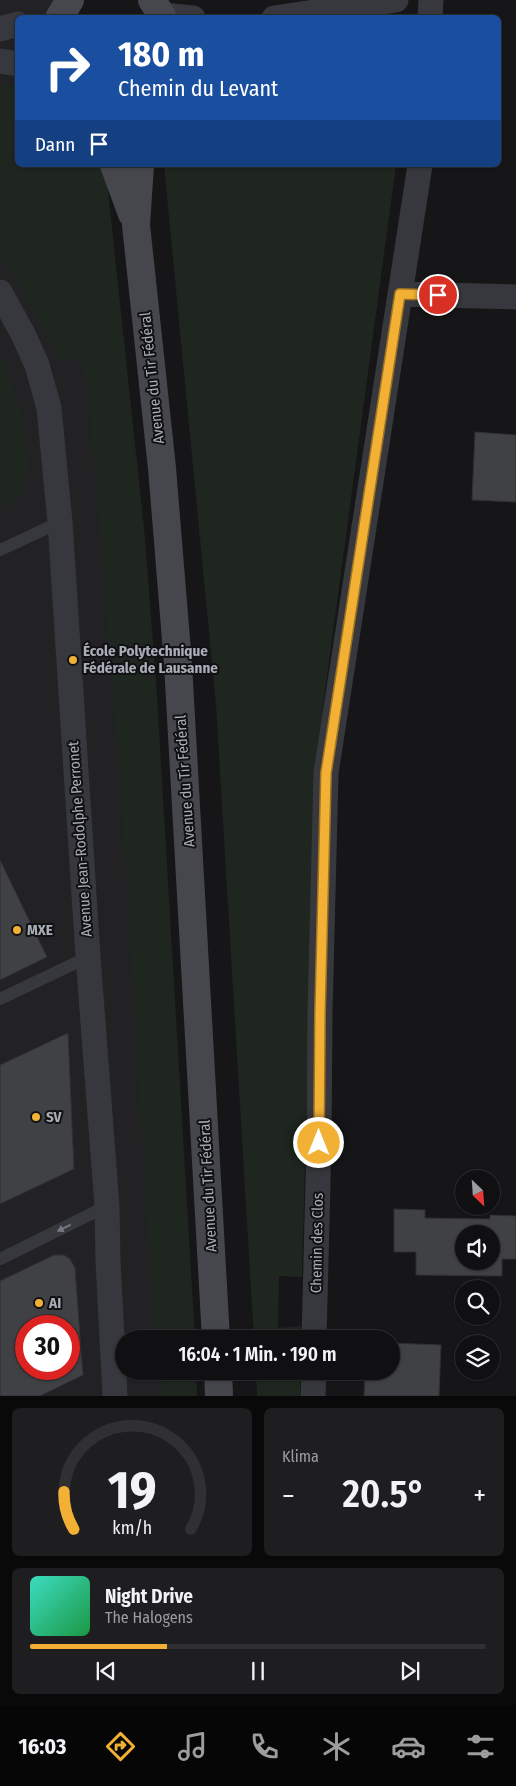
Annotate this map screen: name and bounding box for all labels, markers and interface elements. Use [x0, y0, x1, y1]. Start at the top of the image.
text: 180 m [118, 33, 204, 75]
icon: right [35, 35, 100, 100]
text: Chemin du Levant [118, 75, 278, 102]
icon: arrive [85, 130, 113, 158]
text: Dann [35, 133, 75, 156]
pin [417, 274, 459, 316]
icon: arrive [424, 281, 452, 309]
street label: Avenue du Tir Fédéral [136, 311, 168, 445]
place label: École Polytechnique Fédérale de Lausanne [83, 642, 218, 677]
marker: École Polytechnique Fédérale de Lausanne [67, 654, 79, 666]
street label: Avenue du Tir Fédéral [171, 714, 199, 848]
street label: Avenue Jean-Rodolphe Perronet [64, 740, 96, 938]
place label: MXE [27, 921, 53, 939]
marker: MXE [11, 924, 23, 936]
place label: SV [46, 1108, 62, 1126]
marker: SV [30, 1111, 42, 1123]
position arrow [292, 1116, 344, 1168]
street label: Avenue du Tir Fédéral [196, 1119, 220, 1253]
north arrow [455, 1170, 500, 1215]
map controls [455, 1170, 500, 1380]
street label: Chemin des Clos [307, 1193, 327, 1293]
one-way arrow [57, 1224, 71, 1232]
button: sound [455, 1225, 500, 1270]
button: search [455, 1280, 500, 1325]
place label: AI [48, 1294, 61, 1312]
marker: AI [33, 1297, 45, 1309]
speed limit sign: 30 [15, 1315, 80, 1380]
button: layers [455, 1335, 500, 1380]
text: 16:04 · 1 Min. · 190 m [178, 1343, 337, 1366]
text: Klima [282, 1447, 319, 1466]
text: 19 [108, 1459, 156, 1522]
text: 20.5° [343, 1471, 425, 1517]
text: − [282, 1479, 295, 1512]
text: + [473, 1479, 486, 1512]
text: km/h [112, 1517, 152, 1539]
text: Night Drive [105, 1585, 193, 1608]
text: The Halogens [105, 1608, 193, 1627]
icon: previous [92, 1657, 120, 1685]
icon: pause [244, 1657, 272, 1685]
icon: next [396, 1657, 424, 1685]
icon: directions [103, 1729, 138, 1764]
icon: music [175, 1729, 210, 1764]
icon: phone [247, 1729, 282, 1764]
icon: climate [319, 1729, 354, 1764]
icon: car [391, 1729, 426, 1764]
icon: filters [463, 1729, 498, 1764]
text: 16:03 [18, 1733, 66, 1760]

